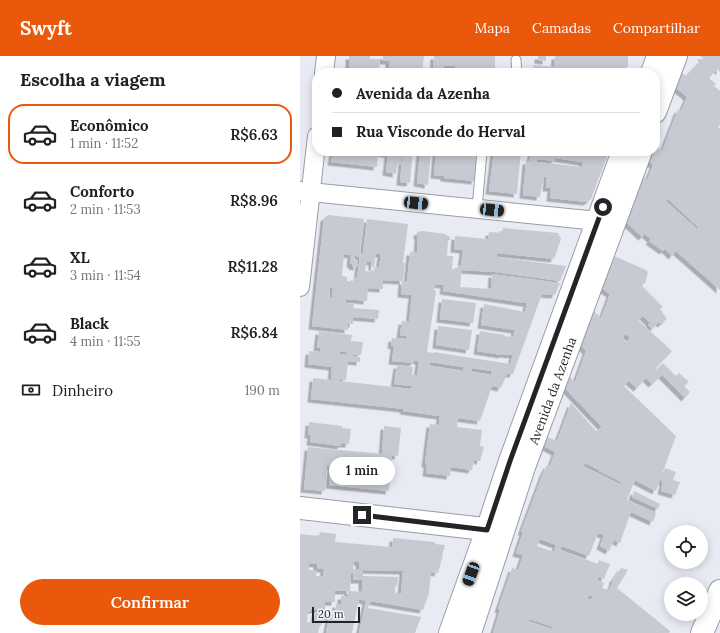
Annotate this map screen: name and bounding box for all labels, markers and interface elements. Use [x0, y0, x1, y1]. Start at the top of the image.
text: Swyft [20, 16, 72, 40]
text: Mapa [474, 19, 510, 37]
text: Camadas [532, 19, 591, 37]
text: Compartilhar [613, 19, 700, 37]
text: Escolha a viagem [20, 68, 166, 91]
text: Avenida da Azenha [356, 84, 490, 103]
icon: car [22, 116, 58, 152]
text: Econômico [70, 116, 149, 135]
text: Rua Visconde do Herval [356, 122, 526, 141]
text: R$6.63 [230, 125, 278, 144]
text: 1 min · 11:52 [70, 135, 138, 152]
icon: car [22, 182, 58, 218]
text: Conforto [70, 182, 134, 201]
text: R$8.96 [230, 191, 278, 210]
car [403, 196, 429, 210]
route start [594, 198, 612, 216]
text: 2 min · 11:53 [70, 201, 141, 218]
car [479, 203, 505, 217]
icon: car [22, 248, 58, 284]
text: XL [70, 248, 90, 267]
text: R$11.28 [228, 257, 278, 276]
text: 3 min · 11:54 [70, 267, 141, 284]
icon: car [22, 314, 58, 350]
text: Black [70, 314, 109, 333]
text: R$6.84 [231, 323, 278, 342]
text: 4 min · 11:55 [70, 333, 141, 350]
street label: Avenida da Azenha [524, 334, 580, 448]
icon: cash [20, 379, 42, 401]
text: Dinheiro [52, 381, 113, 400]
text: 190 m [245, 382, 280, 399]
callout: 1 min [329, 457, 395, 485]
text: 1 min [346, 462, 378, 479]
route end [353, 506, 371, 524]
map controls [664, 525, 708, 621]
button: locate [664, 525, 708, 569]
car [461, 561, 481, 587]
button: layers [664, 577, 708, 621]
button: Confirmar [20, 579, 280, 625]
scale bar [312, 605, 360, 624]
text: 20 m [318, 607, 343, 621]

